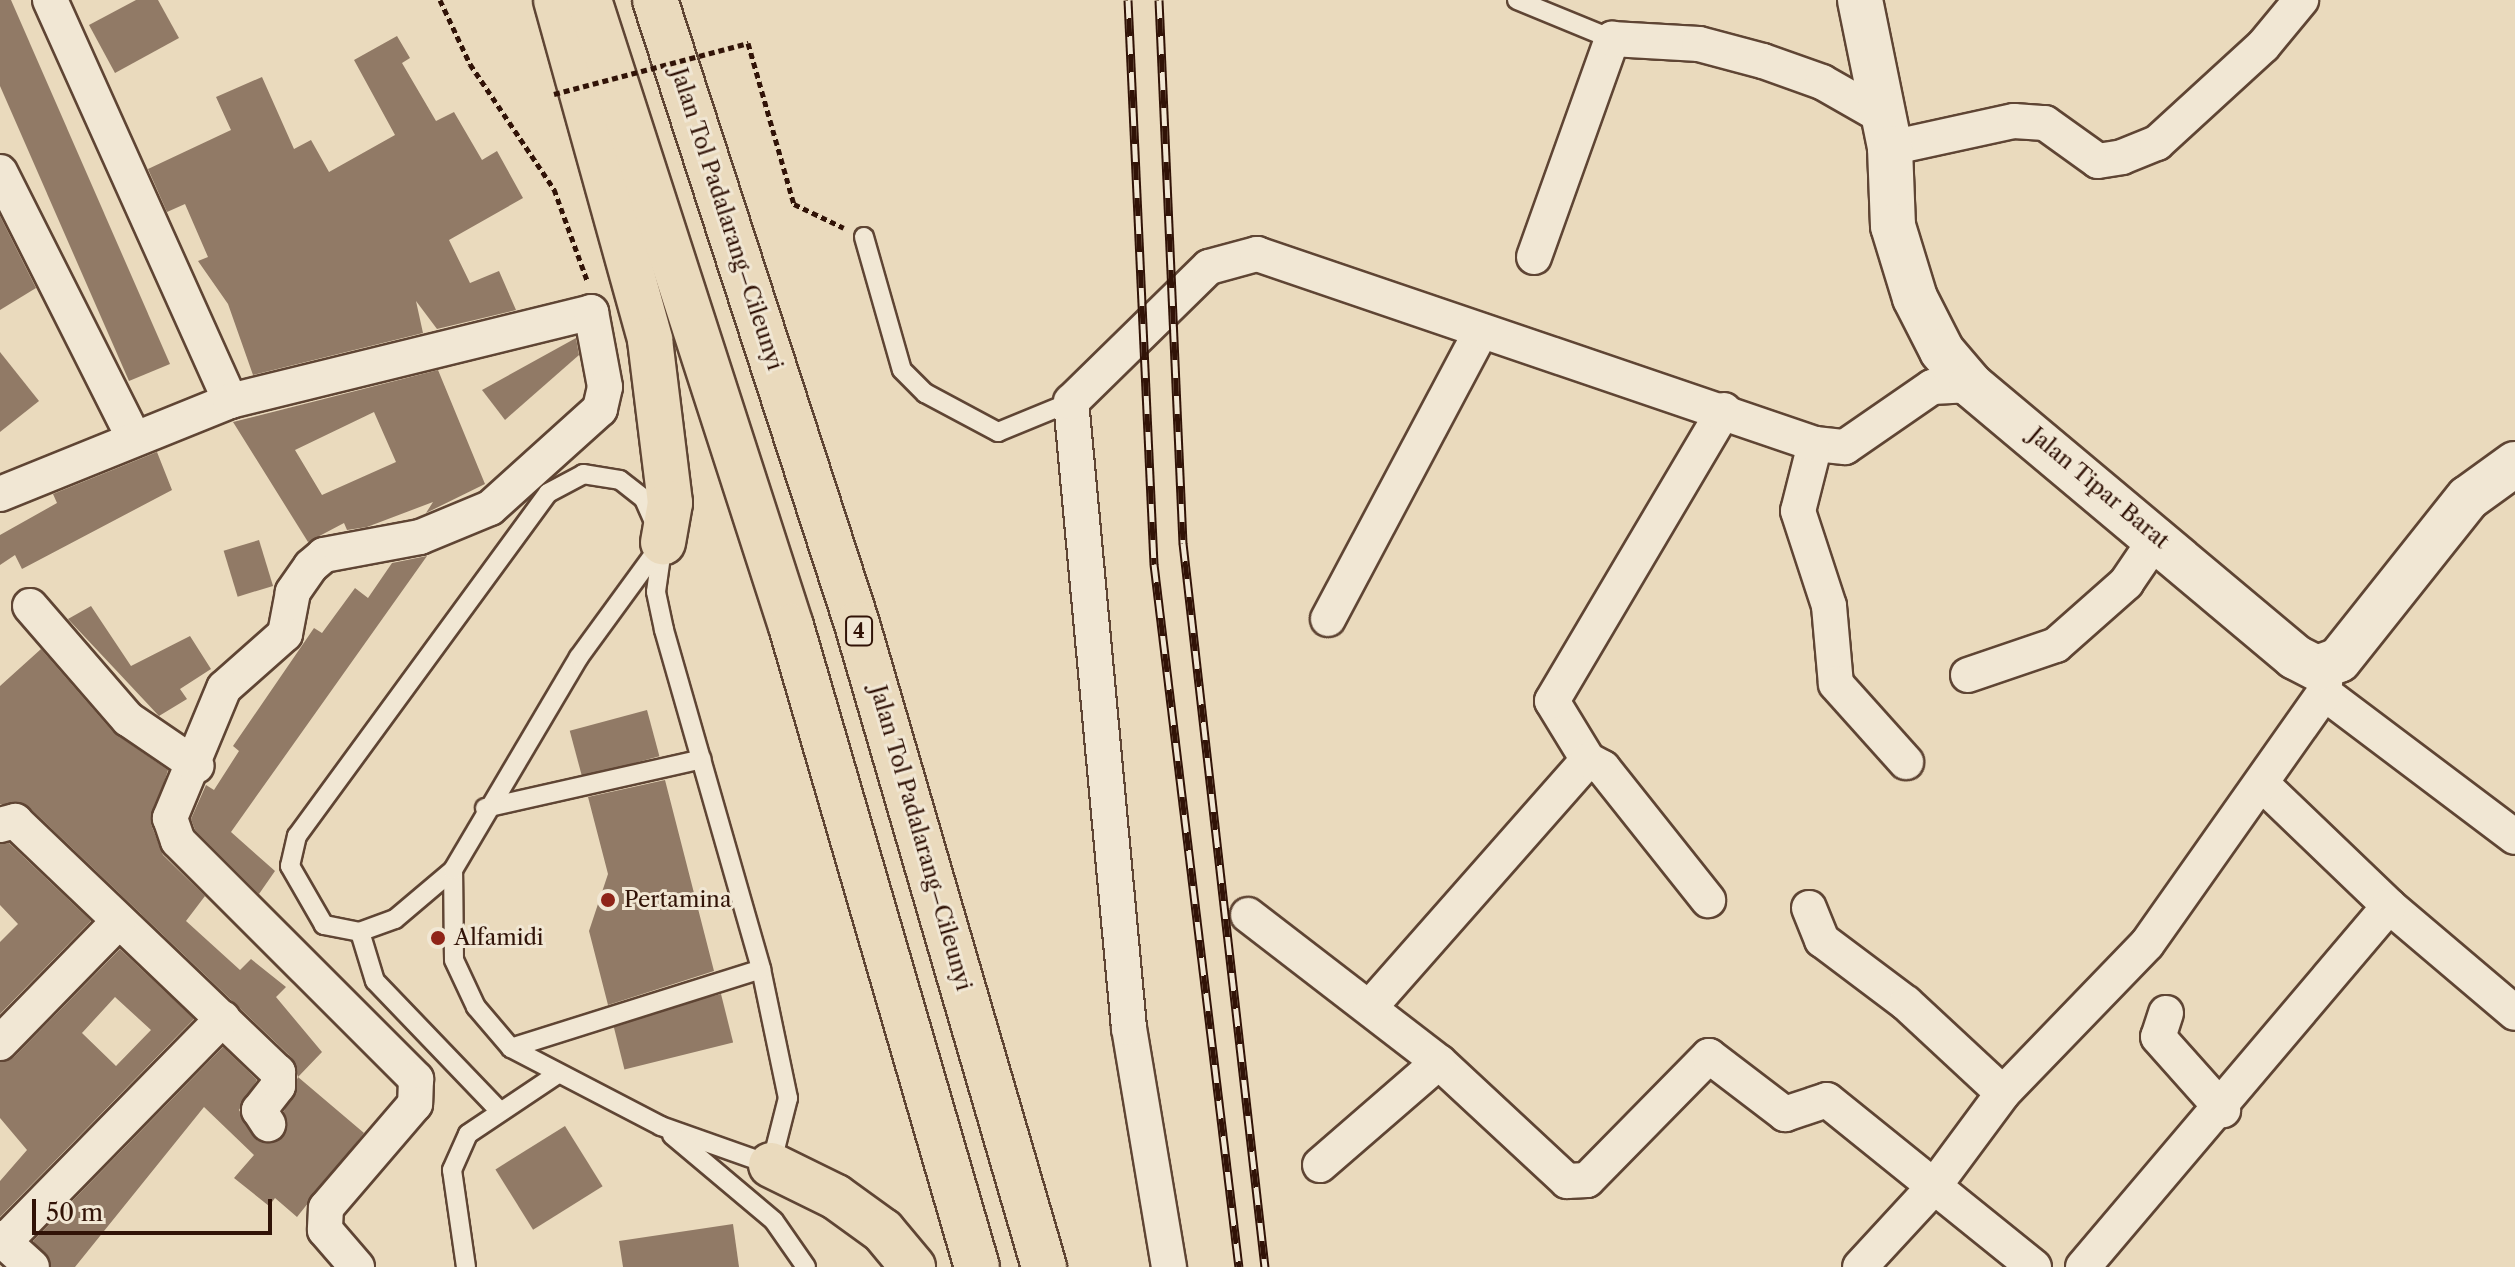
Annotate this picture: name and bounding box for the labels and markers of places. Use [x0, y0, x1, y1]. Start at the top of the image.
place label: Pertamina [624, 887, 731, 913]
marker: Pertamina [599, 891, 617, 909]
place label: Alfamidi [454, 925, 544, 951]
marker: Alfamidi [429, 929, 447, 947]

